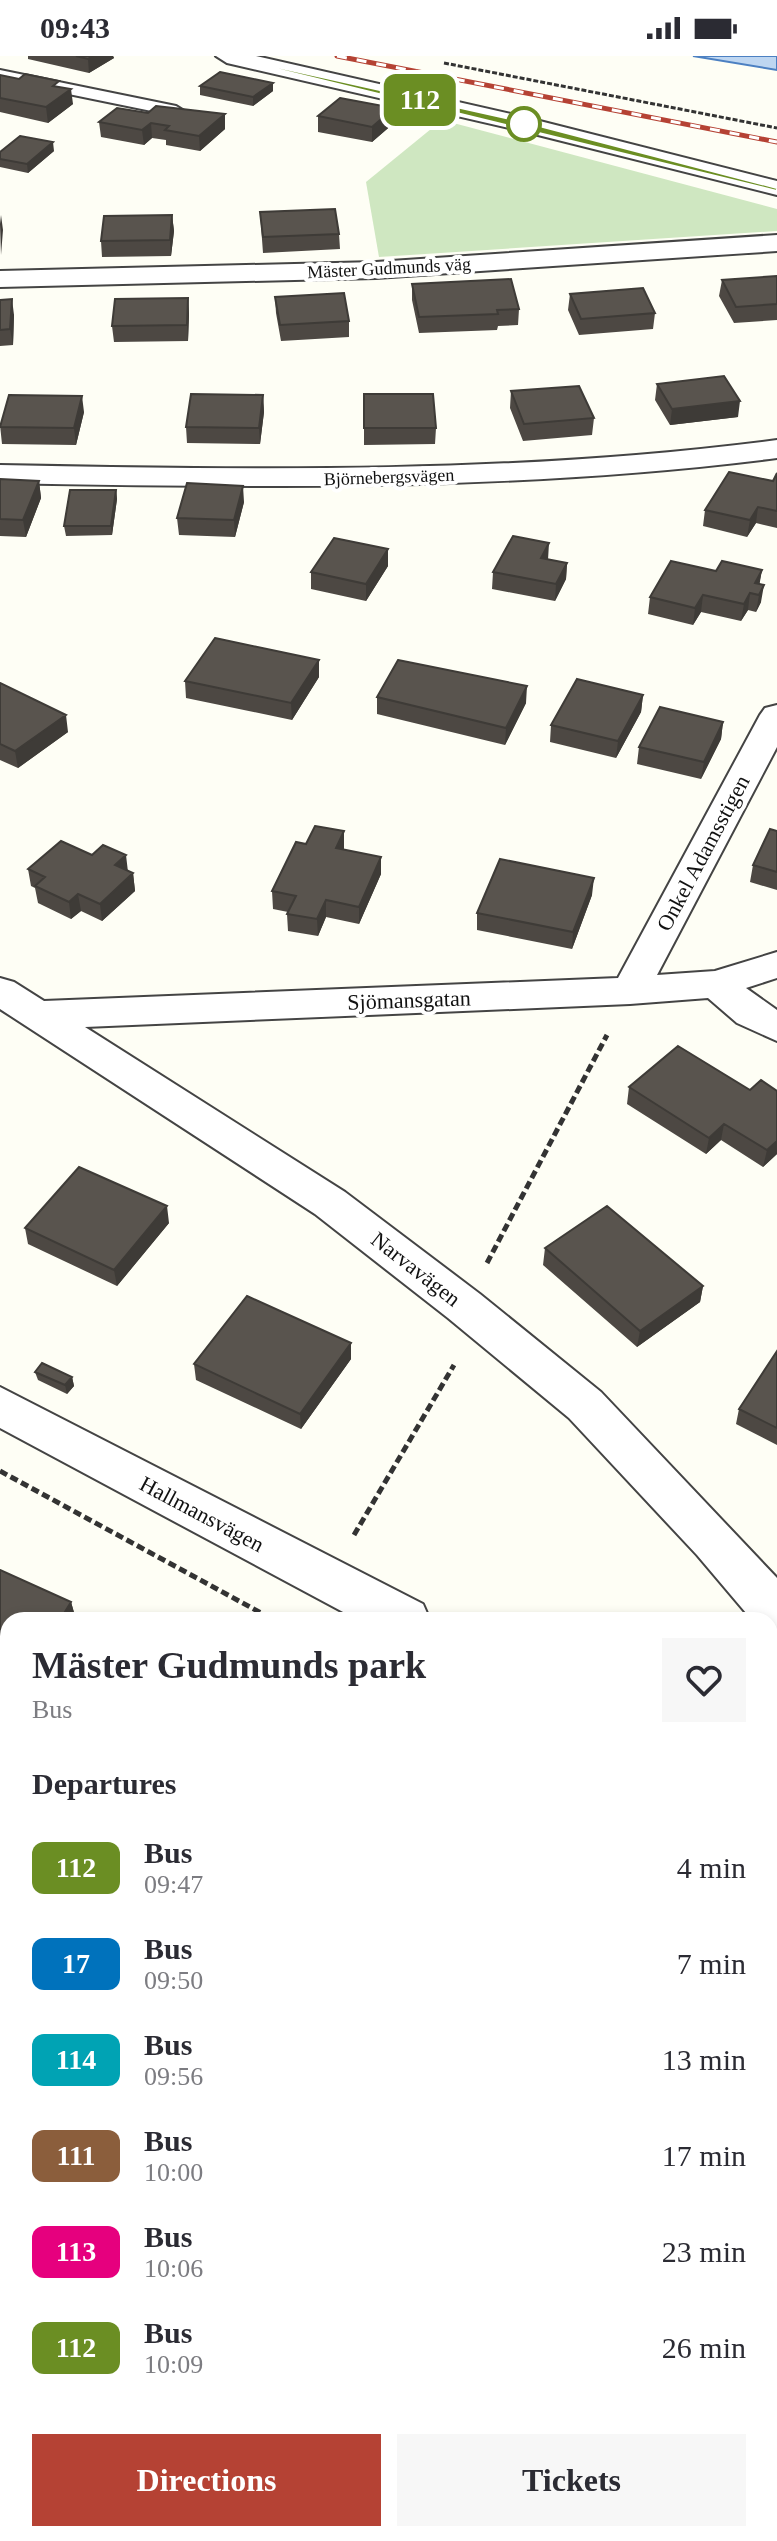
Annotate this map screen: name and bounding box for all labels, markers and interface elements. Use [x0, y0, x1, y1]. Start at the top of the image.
text: 09:43 [40, 11, 110, 44]
line badge: 112 [374, 74, 466, 126]
text: 112 [400, 84, 440, 115]
unlabelled marker [507, 107, 541, 141]
street label: Mäster Gudmunds väg [307, 254, 471, 282]
street label: Björnebergsvägen [323, 465, 455, 489]
street label: Onkel Adamsstigen [651, 771, 755, 935]
street label: Sjömansgatan [347, 985, 471, 1015]
street label: Narvavägen [366, 1226, 466, 1312]
street label: Hallmansvägen [136, 1471, 268, 1557]
button: heart [662, 1638, 746, 1722]
text: Mäster Gudmunds park [32, 1644, 426, 1686]
text: Bus [32, 1695, 72, 1724]
text: Departures [32, 1767, 176, 1800]
text: Bus [144, 1836, 192, 1869]
text: 4 min [677, 1851, 746, 1884]
text: 112 [56, 1852, 96, 1883]
text: 09:47 [144, 1870, 203, 1899]
text: Bus [144, 1932, 192, 1965]
text: 7 min [677, 1947, 746, 1980]
text: 17 [62, 1948, 90, 1979]
text: 09:50 [144, 1966, 203, 1995]
text: Bus [144, 2028, 192, 2061]
text: 13 min [662, 2043, 746, 2076]
text: 114 [56, 2044, 96, 2075]
text: 09:56 [144, 2062, 203, 2091]
text: Bus [144, 2124, 192, 2157]
text: 17 min [662, 2139, 746, 2172]
text: 111 [57, 2140, 95, 2171]
text: 10:00 [144, 2158, 203, 2187]
text: Bus [144, 2220, 192, 2253]
text: 23 min [662, 2235, 746, 2268]
text: 113 [56, 2236, 96, 2267]
text: 10:06 [144, 2254, 203, 2283]
text: Bus [144, 2316, 192, 2349]
text: 26 min [662, 2331, 746, 2364]
text: 112 [56, 2332, 96, 2363]
text: 10:09 [144, 2350, 203, 2379]
button: Directions [32, 2434, 381, 2526]
button: Tickets [397, 2434, 746, 2526]

